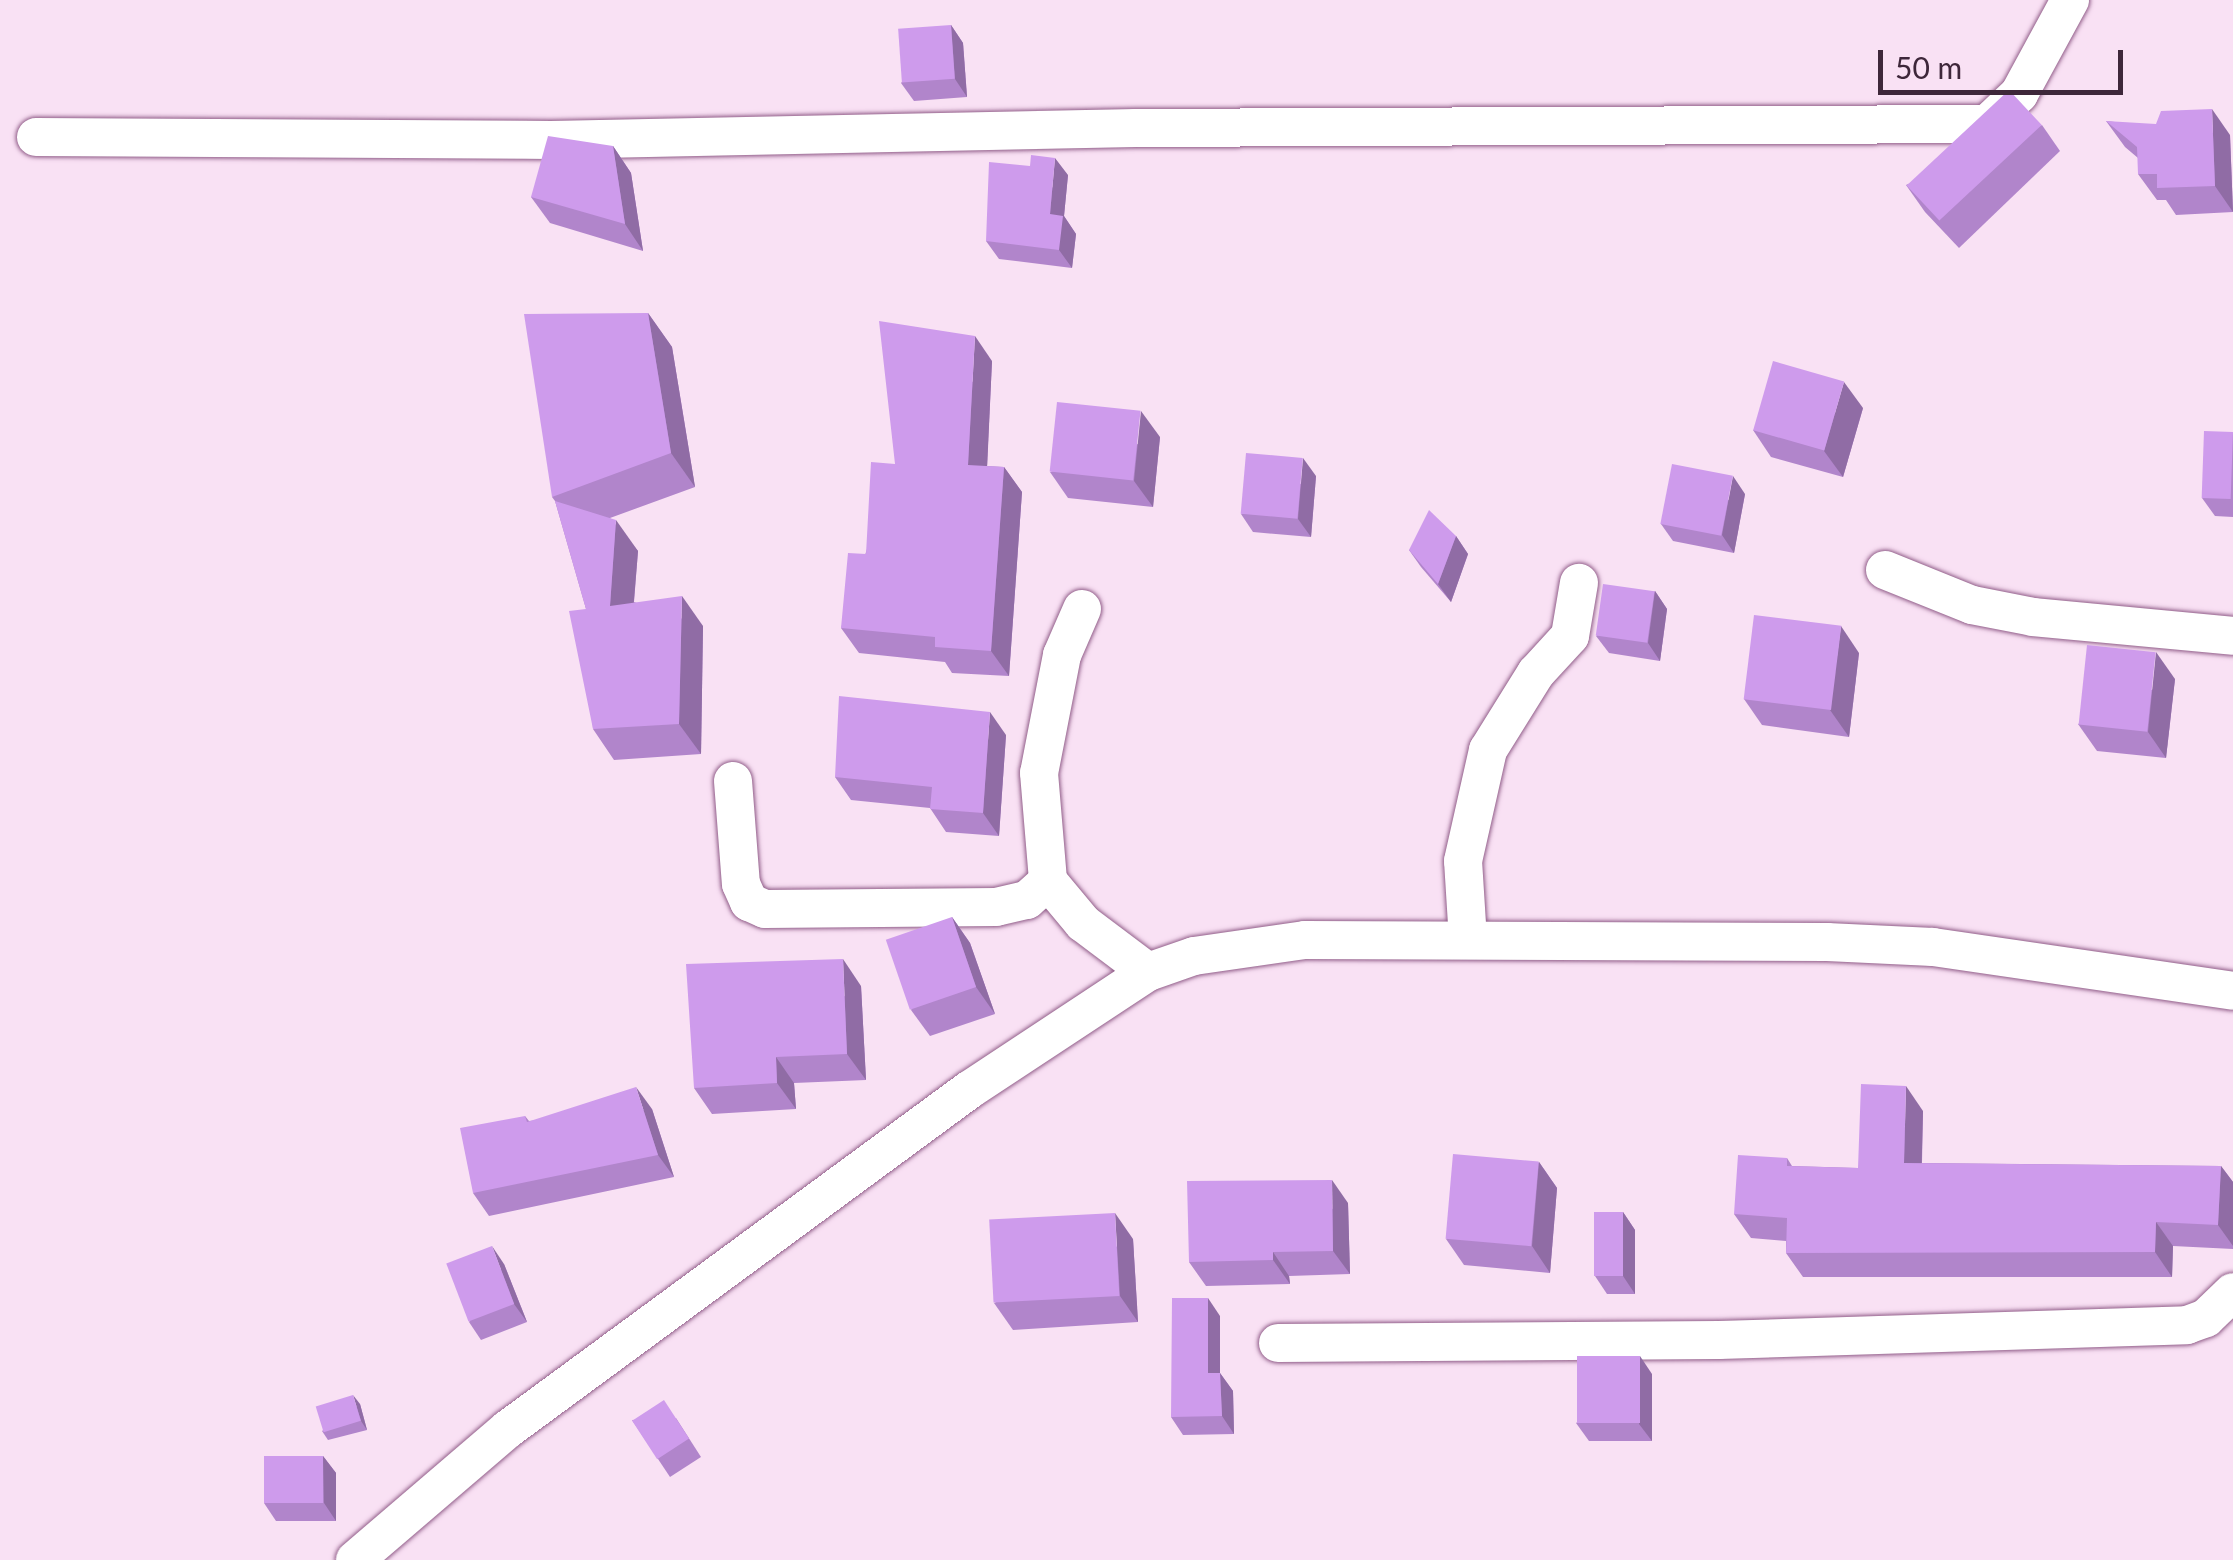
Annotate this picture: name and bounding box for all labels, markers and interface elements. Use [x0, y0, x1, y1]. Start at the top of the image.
scale bar [1883, 30, 2128, 92]
text: 50 m [1895, 49, 1962, 85]

